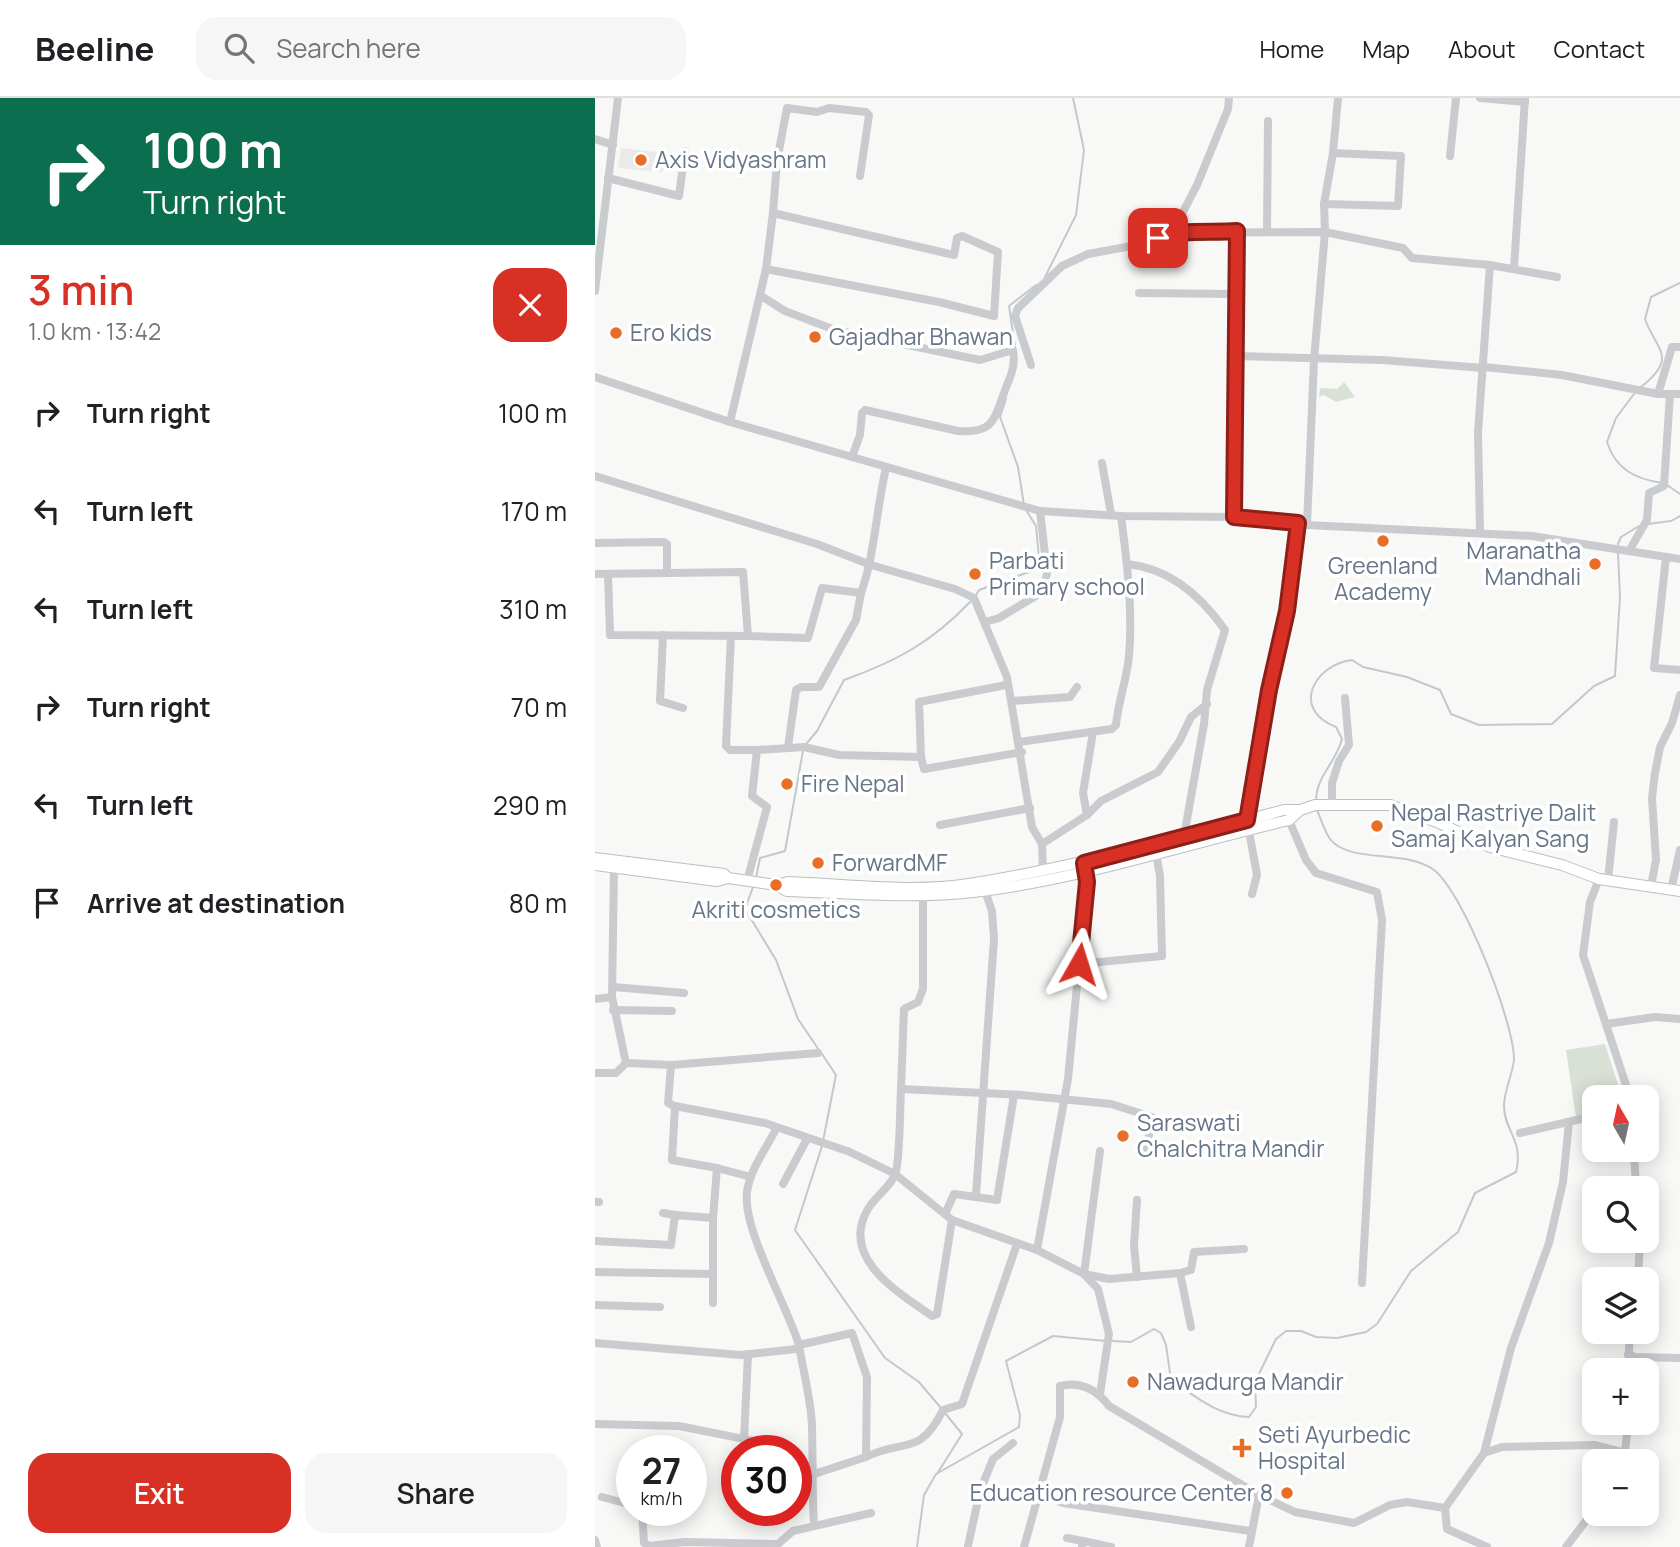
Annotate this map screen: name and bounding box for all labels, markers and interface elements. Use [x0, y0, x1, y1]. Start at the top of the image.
search box [196, 17, 686, 80]
text: Beeline [35, 26, 154, 71]
icon: search [220, 29, 258, 67]
text: Search here [276, 30, 421, 66]
text: Home [1259, 32, 1324, 65]
text: Map [1362, 32, 1410, 65]
text: About [1448, 32, 1516, 65]
text: Contact [1554, 32, 1645, 65]
text: 100 m [143, 116, 283, 183]
icon: right [28, 126, 119, 217]
place label: Axis Vidyashram [655, 143, 826, 175]
marker: Axis Vidyashram [633, 152, 649, 168]
text: Turn right [143, 180, 286, 224]
pin [1128, 208, 1188, 268]
icon: arrive [1139, 219, 1177, 257]
text: 3 min [28, 260, 134, 318]
button: close [493, 268, 567, 342]
text: 1.0 km · 13:42 [28, 315, 161, 347]
place label: Ero kids [630, 316, 712, 348]
place label: Gajadhar Bhawan [829, 320, 1013, 352]
marker: Ero kids [608, 325, 624, 341]
marker: Gajadhar Bhawan [807, 329, 823, 345]
icon: right [28, 394, 66, 432]
text: Turn right [87, 395, 211, 431]
text: 100 m [498, 395, 567, 431]
icon: left [28, 492, 66, 530]
text: Turn left [87, 493, 194, 529]
text: 170 m [501, 493, 567, 529]
marker: Greenland Academy [1375, 533, 1391, 549]
place label: Maranatha Mandhali [1466, 534, 1581, 592]
place label: Parbati Primary school [989, 544, 1145, 602]
place label: Greenland Academy [1328, 549, 1438, 607]
marker: Maranatha Mandhali [1587, 556, 1603, 572]
marker: Parbati Primary school [967, 566, 983, 582]
icon: left [28, 590, 66, 628]
text: Turn left [87, 591, 194, 627]
text: 310 m [499, 591, 567, 627]
icon: right [28, 688, 66, 726]
text: Turn right [87, 689, 211, 725]
text: 70 m [511, 689, 567, 725]
place label: Fire Nepal [801, 767, 905, 799]
marker: Fire Nepal [779, 776, 795, 792]
icon: left [28, 786, 66, 824]
text: Turn left [87, 787, 194, 823]
text: 290 m [493, 787, 567, 823]
place label: Nepal Rastriye Dalit Samaj Kalyan Sang [1391, 796, 1596, 854]
marker: Nepal Rastriye Dalit Samaj Kalyan Sang [1369, 818, 1385, 834]
place label: ForwardMF [832, 846, 948, 878]
marker: ForwardMF [810, 855, 826, 871]
marker: Akriti cosmetics [768, 877, 784, 893]
icon: arrive [28, 884, 66, 922]
text: Arrive at destination [87, 885, 345, 921]
text: 80 m [509, 885, 567, 921]
place label: Akriti cosmetics [691, 893, 861, 925]
position arrow [1042, 927, 1116, 1001]
north arrow [1582, 1085, 1659, 1162]
map controls [1582, 1085, 1659, 1526]
place label: Saraswati Chalchitra Mandir [1137, 1106, 1324, 1164]
marker: Saraswati Chalchitra Mandir [1115, 1128, 1131, 1144]
button: search [1582, 1176, 1659, 1253]
button: layers [1582, 1267, 1659, 1344]
button: + [1582, 1358, 1659, 1435]
place label: Nawadurga Mandir [1147, 1365, 1344, 1397]
marker: Nawadurga Mandir [1125, 1374, 1141, 1390]
place label: Seti Ayurbedic Hospital [1258, 1418, 1411, 1476]
speed limit sign: 30 [721, 1435, 812, 1526]
marker: Seti Ayurbedic Hospital [1232, 1438, 1252, 1458]
text: 27 [642, 1447, 681, 1495]
button: − [1582, 1449, 1659, 1526]
button: Exit [28, 1453, 291, 1533]
button: Share [305, 1453, 567, 1533]
place label: Education resource Center 8 [970, 1476, 1273, 1508]
marker: Education resource Center 8 [1279, 1485, 1295, 1501]
text: km/h [641, 1486, 682, 1510]

